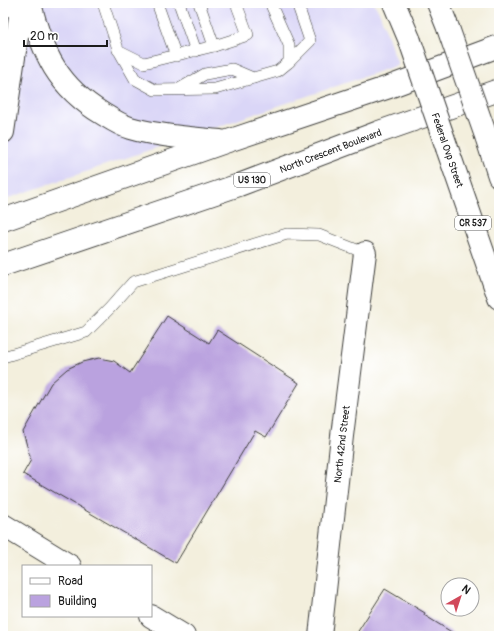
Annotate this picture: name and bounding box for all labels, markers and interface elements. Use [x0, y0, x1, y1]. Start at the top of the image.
scale bar [24, 22, 107, 48]
text: 20 m [30, 29, 59, 44]
street label: Federal Ovp Street [429, 111, 466, 190]
street label: North Crescent Boulevard [278, 127, 384, 176]
road number: US 130 [234, 173, 270, 187]
road number: CR 537 [455, 216, 491, 230]
street label: North 42nd Street [332, 404, 353, 484]
legend [22, 565, 152, 617]
text: Road [58, 574, 83, 589]
north arrow [440, 577, 480, 617]
text: N [459, 582, 473, 597]
text: Building [58, 594, 97, 609]

